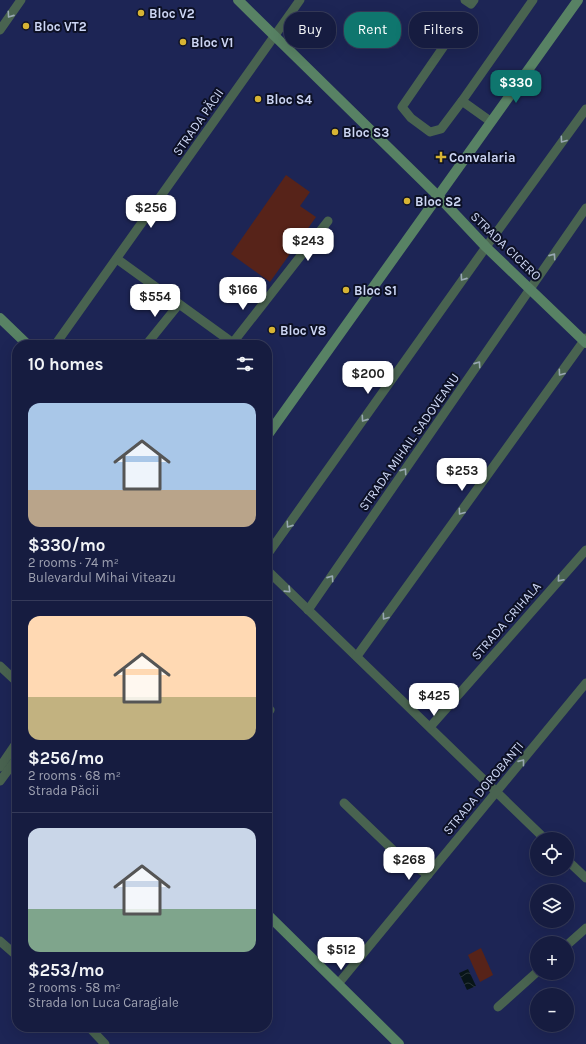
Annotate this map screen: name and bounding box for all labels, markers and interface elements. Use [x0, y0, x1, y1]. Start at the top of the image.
place label: Bloc V2 [149, 6, 195, 21]
marker: Bloc V2 [136, 8, 146, 18]
one-way arrow [7, 11, 15, 18]
chip: Buy [284, 12, 336, 48]
chip: Rent [344, 12, 401, 48]
chip: Filters [409, 12, 478, 48]
place label: Bloc VT2 [34, 19, 87, 34]
marker: Bloc VT2 [21, 21, 31, 31]
place label: Bloc V1 [191, 35, 233, 50]
marker: Bloc V1 [178, 37, 188, 47]
pin: $330 [492, 70, 540, 104]
text: $330 [499, 75, 533, 90]
street label: STRADA PĂCII [169, 86, 227, 158]
place label: Bloc S4 [266, 92, 312, 107]
marker: Bloc S4 [253, 94, 263, 104]
place label: Bloc S3 [343, 125, 389, 140]
marker: Bloc S3 [330, 127, 340, 137]
one-way arrow [561, 136, 568, 143]
place label: Convalaria [449, 150, 516, 165]
marker: Convalaria [436, 152, 446, 162]
place label: Bloc S2 [415, 194, 461, 209]
pin: $256 [127, 195, 175, 229]
marker: Bloc S2 [402, 196, 412, 206]
text: $256 [135, 200, 167, 215]
street label: STRADA CICERO [468, 209, 544, 283]
pin: $243 [284, 228, 332, 262]
text: $243 [292, 233, 324, 248]
one-way arrow [548, 253, 556, 260]
one-way arrow [461, 274, 468, 281]
pin: $166 [219, 277, 267, 311]
text: $166 [228, 282, 258, 297]
place label: Bloc S1 [354, 283, 397, 298]
pin: $554 [131, 284, 179, 318]
marker: Bloc S1 [341, 285, 351, 295]
text: $554 [139, 289, 171, 304]
place label: Bloc V8 [280, 323, 326, 338]
marker: Bloc V8 [267, 325, 277, 335]
icon: filters [234, 353, 256, 375]
text: 10 homes [28, 354, 103, 374]
pin: $200 [344, 361, 392, 395]
one-way arrow [473, 362, 480, 369]
text: $200 [351, 366, 385, 381]
one-way arrow [559, 368, 566, 375]
street label: STRADA MIHAIL SADOVEANU [356, 370, 462, 514]
one-way arrow [362, 414, 369, 421]
icon: home [106, 429, 178, 501]
pin: $253 [438, 458, 486, 492]
text: $253 [446, 463, 478, 478]
one-way arrow [399, 469, 406, 476]
one-way arrow [458, 508, 466, 515]
one-way arrow [287, 520, 294, 527]
text: $330/mo [28, 535, 105, 555]
text: 2 rooms · 74 m² [28, 555, 119, 570]
text: Bulevardul Mihai Viteazu [28, 570, 176, 585]
one-way arrow [558, 574, 565, 582]
one-way arrow [326, 576, 333, 583]
street label: STRADA CRIHALA [468, 579, 544, 663]
one-way arrow [283, 586, 291, 593]
one-way arrow [383, 613, 390, 620]
icon: home [106, 642, 178, 714]
pin: $425 [410, 683, 458, 717]
text: $425 [418, 688, 450, 703]
street label: STRADA DOROBANȚI [440, 738, 527, 838]
text: $256/mo [28, 748, 104, 768]
one-way arrow [517, 759, 524, 767]
text: 2 rooms · 68 m² [28, 768, 121, 783]
text: Strada Păcii [28, 783, 99, 798]
map controls [530, 832, 574, 1032]
button: locate [530, 832, 574, 876]
pin: $268 [385, 847, 433, 881]
text: $268 [392, 852, 426, 867]
icon: home [106, 854, 178, 926]
button: layers [530, 884, 574, 928]
button: + [530, 936, 574, 980]
pin: $512 [317, 937, 365, 971]
text: $512 [326, 942, 356, 957]
text: $253/mo [28, 960, 104, 980]
text: 2 rooms · 58 m² [28, 980, 121, 995]
button: − [530, 988, 574, 1032]
text: Strada Ion Luca Caragiale [28, 995, 179, 1010]

